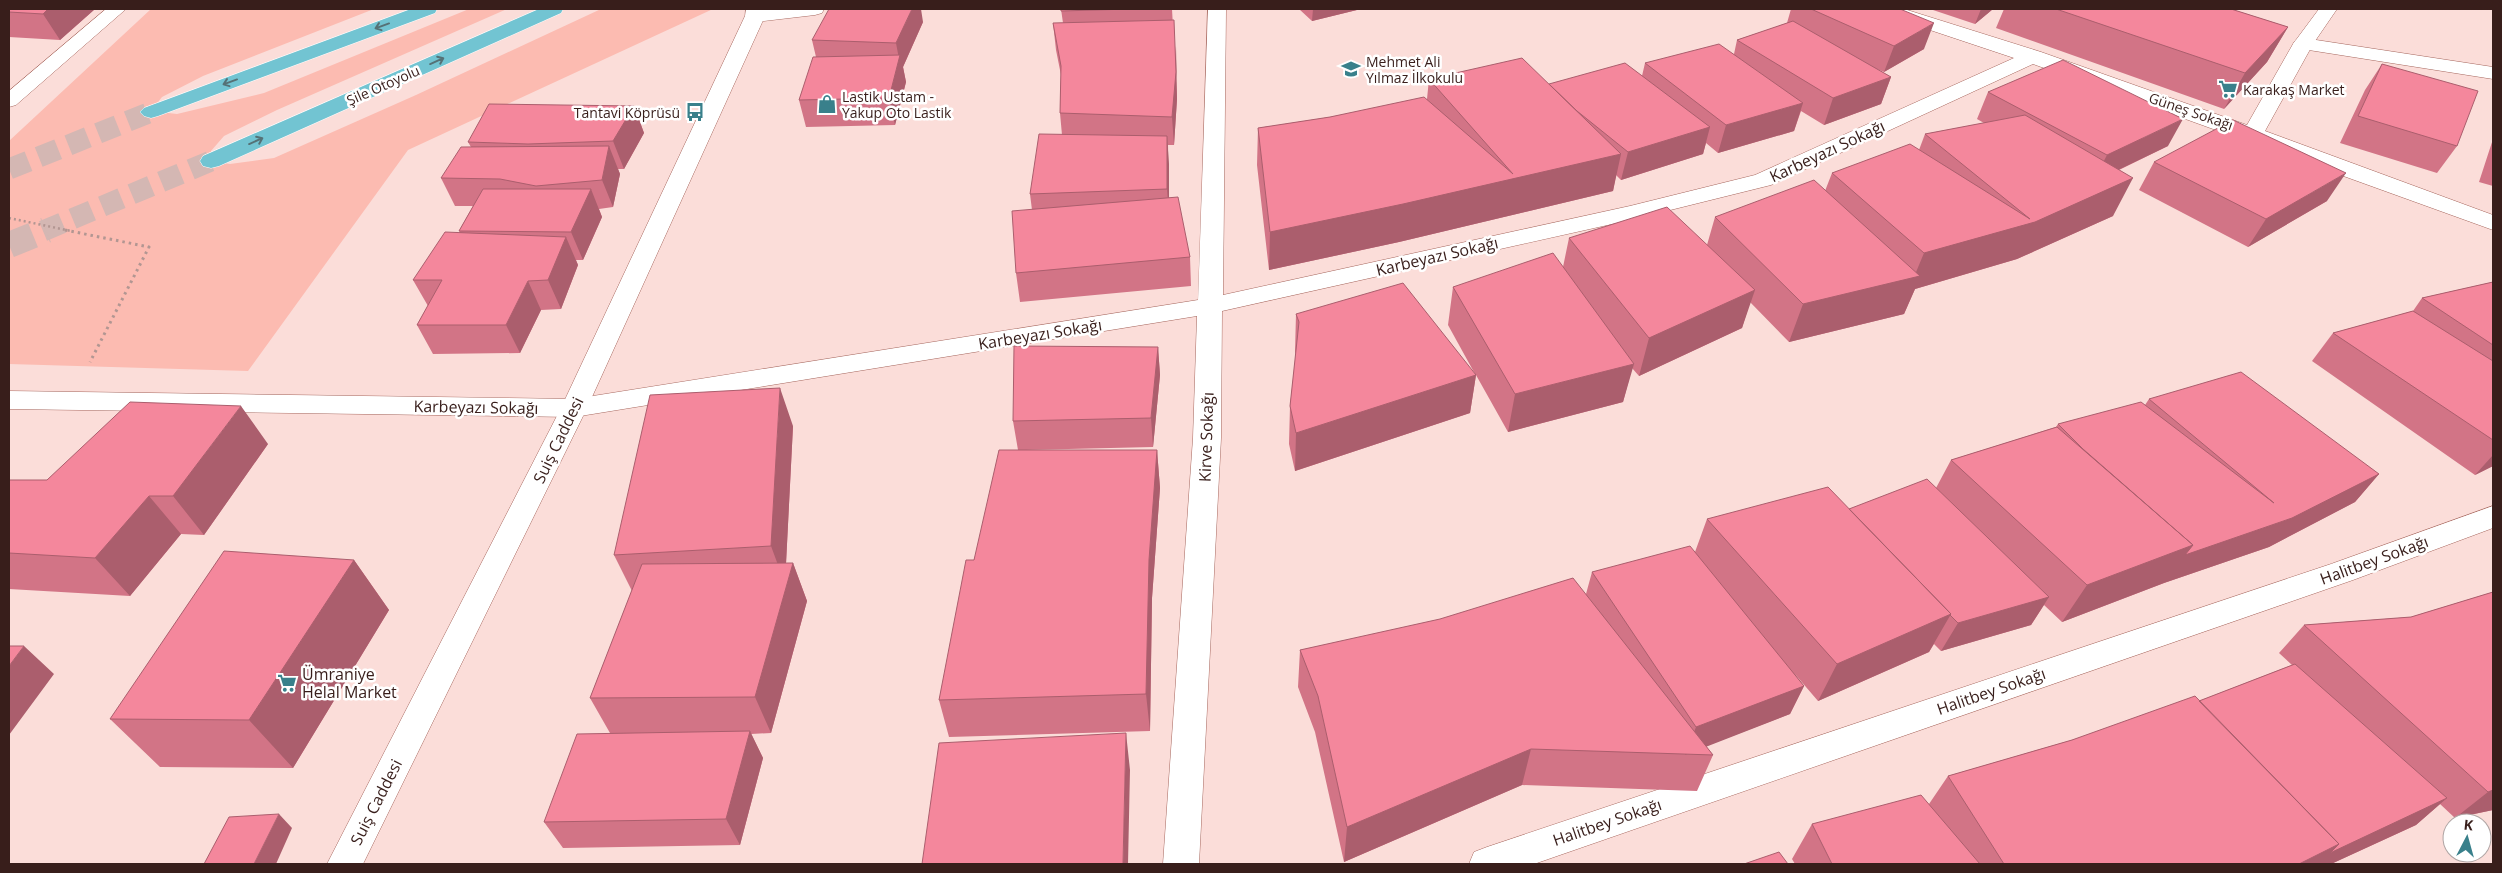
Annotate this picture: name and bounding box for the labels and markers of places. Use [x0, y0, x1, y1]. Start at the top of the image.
place label: Mehmet Ali Yılmaz İlkokulu [1366, 52, 1463, 87]
school or university icon: Mehmet Ali Yılmaz İlkokulu [1340, 58, 1362, 80]
supermarket icon: Karakaş Market [2217, 78, 2239, 100]
place label: Karakaş Market [2243, 80, 2345, 99]
place label: Lastik Ustam - Yakup Oto Lastik [842, 87, 952, 122]
shop icon: Lastik Ustam - Yakup Oto Lastik [816, 93, 838, 115]
bus stop icon: Tantavi Köprüsü [684, 101, 706, 123]
place label: Tantavi Köprüsü [574, 103, 680, 122]
place label: Ümraniye Helal Market [302, 663, 397, 703]
supermarket icon: Ümraniye Helal Market [276, 672, 298, 694]

